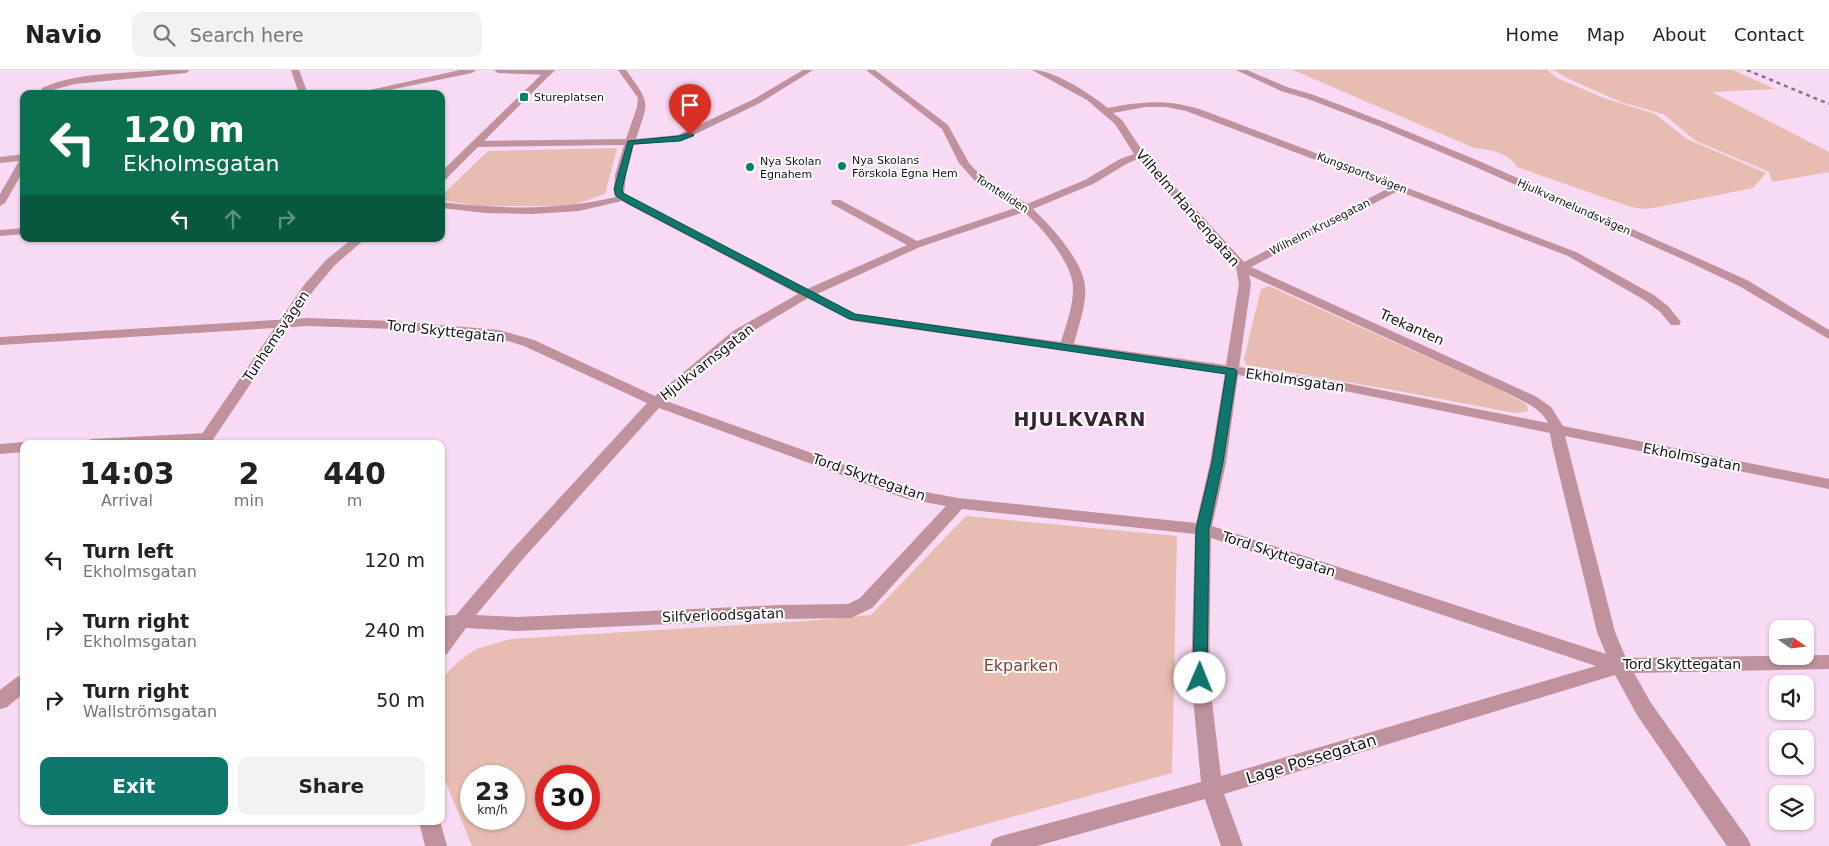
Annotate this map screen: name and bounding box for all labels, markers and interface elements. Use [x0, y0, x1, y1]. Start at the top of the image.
search box [132, 12, 482, 57]
text: Navio [25, 21, 102, 49]
icon: search [150, 21, 178, 49]
text: Search here [190, 24, 304, 46]
text: Home [1506, 24, 1559, 45]
text: Map [1587, 24, 1625, 45]
text: About [1653, 24, 1706, 45]
text: Contact [1734, 24, 1804, 45]
pin [669, 84, 711, 135]
marker: Stureplatsen [518, 91, 530, 103]
place label: Stureplatsen [534, 91, 604, 104]
icon: arrive [676, 91, 704, 119]
icon: left [40, 110, 105, 175]
text: 120 m [123, 110, 245, 150]
street label: Vilhelm Hansengatan [1133, 146, 1243, 270]
street label: Kungsportsvägen [1315, 150, 1409, 196]
text: Ekholmsgatan [123, 151, 280, 176]
place label: Nya Skolans Förskola Egna Hem [852, 154, 958, 180]
place label: Nya Skolan Egnahem [760, 155, 821, 181]
marker: Nya Skolans Förskola Egna Hem [836, 160, 848, 172]
marker: Nya Skolan Egnahem [744, 161, 756, 173]
street label: Tomteliden [972, 172, 1031, 216]
street label: Hjulkvarnelundsvägen [1515, 176, 1633, 238]
street label: Wilhelm Krusegatan [1268, 196, 1372, 258]
icon: left [166, 205, 194, 233]
icon: ahead [219, 205, 247, 233]
icon: right [272, 205, 300, 233]
street label: Tunhemsvägen [239, 288, 312, 385]
street label: Trekanten [1376, 305, 1447, 348]
street label: Tord Skyttegatan [385, 317, 506, 345]
street label: Hjulkvarnsgatan [657, 321, 757, 403]
street label: Ekholmsgatan [1245, 365, 1345, 395]
district label: HJULKVARN [1014, 408, 1146, 430]
street label: Ekholmsgatan [1642, 440, 1742, 474]
street label: Tord Skyttegatan [809, 450, 928, 504]
text: 14:03 [79, 456, 175, 491]
text: 2 [238, 456, 259, 491]
text: 440 [323, 456, 386, 491]
text: Arrival [101, 491, 153, 510]
text: min [234, 491, 264, 510]
text: m [347, 491, 362, 510]
street label: Tord Skyttegatan [1219, 528, 1338, 580]
text: Turn left [83, 540, 174, 562]
icon: left [40, 546, 68, 574]
text: 120 m [364, 549, 425, 571]
text: Ekholmsgatan [83, 562, 197, 581]
street label: Silfverloodsgatan [662, 605, 784, 625]
text: Turn right [83, 610, 189, 632]
icon: right [40, 616, 68, 644]
text: 240 m [364, 619, 425, 641]
north arrow [1769, 620, 1814, 665]
map controls [1769, 620, 1814, 830]
text: Ekholmsgatan [83, 632, 197, 651]
position arrow [1173, 651, 1225, 703]
park label: Ekparken [984, 656, 1058, 675]
street label: Tord Skyttegatan [1622, 656, 1741, 672]
button: sound [1769, 675, 1814, 720]
text: Turn right [83, 680, 189, 702]
icon: right [40, 686, 68, 714]
text: 50 m [376, 689, 425, 711]
text: Wallströmsgatan [83, 702, 217, 721]
street label: Lage Possegatan [1243, 730, 1379, 788]
button: search [1769, 730, 1814, 775]
button: Exit [40, 757, 228, 815]
button: Share [238, 757, 425, 815]
speed limit sign: 30 [535, 765, 600, 830]
text: 23 [475, 777, 510, 806]
button: layers [1769, 785, 1814, 830]
text: km/h [477, 803, 508, 817]

